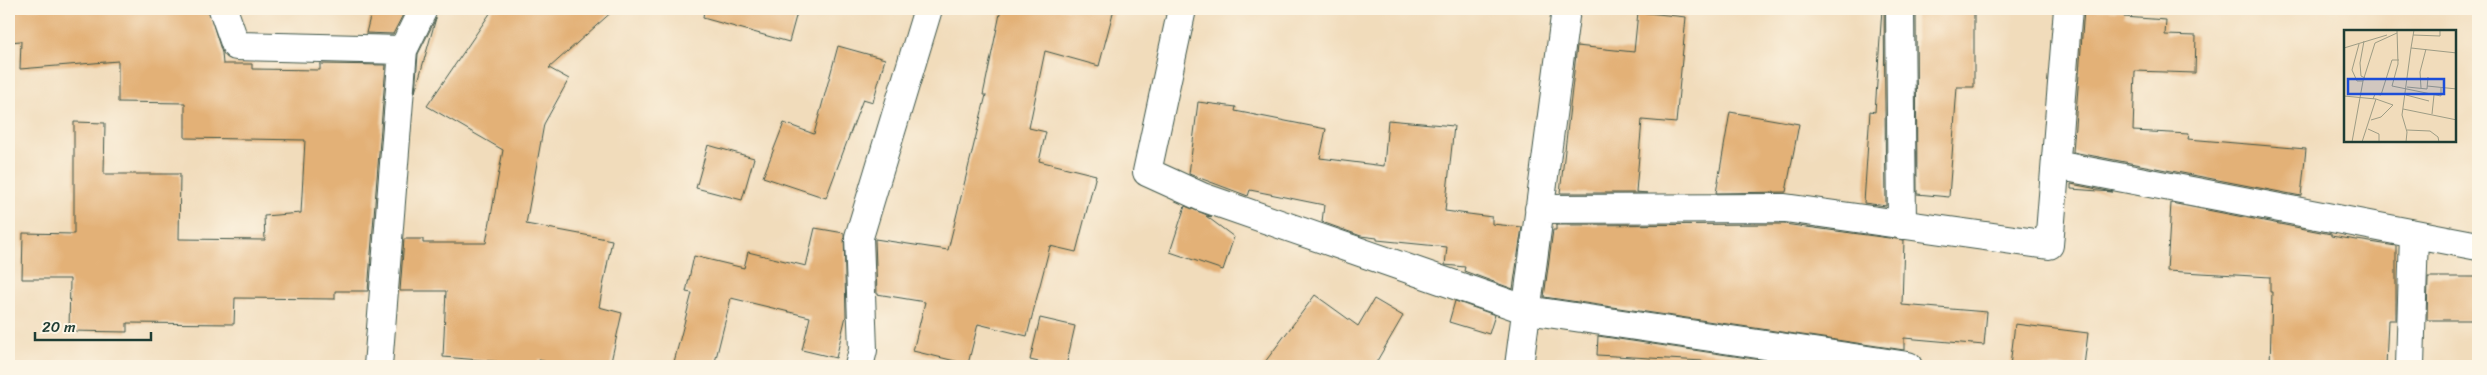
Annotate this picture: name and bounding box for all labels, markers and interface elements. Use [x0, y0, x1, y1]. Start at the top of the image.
inset map [2344, 30, 2457, 142]
scale bar [35, 310, 151, 342]
text: 20 m [42, 314, 76, 340]

